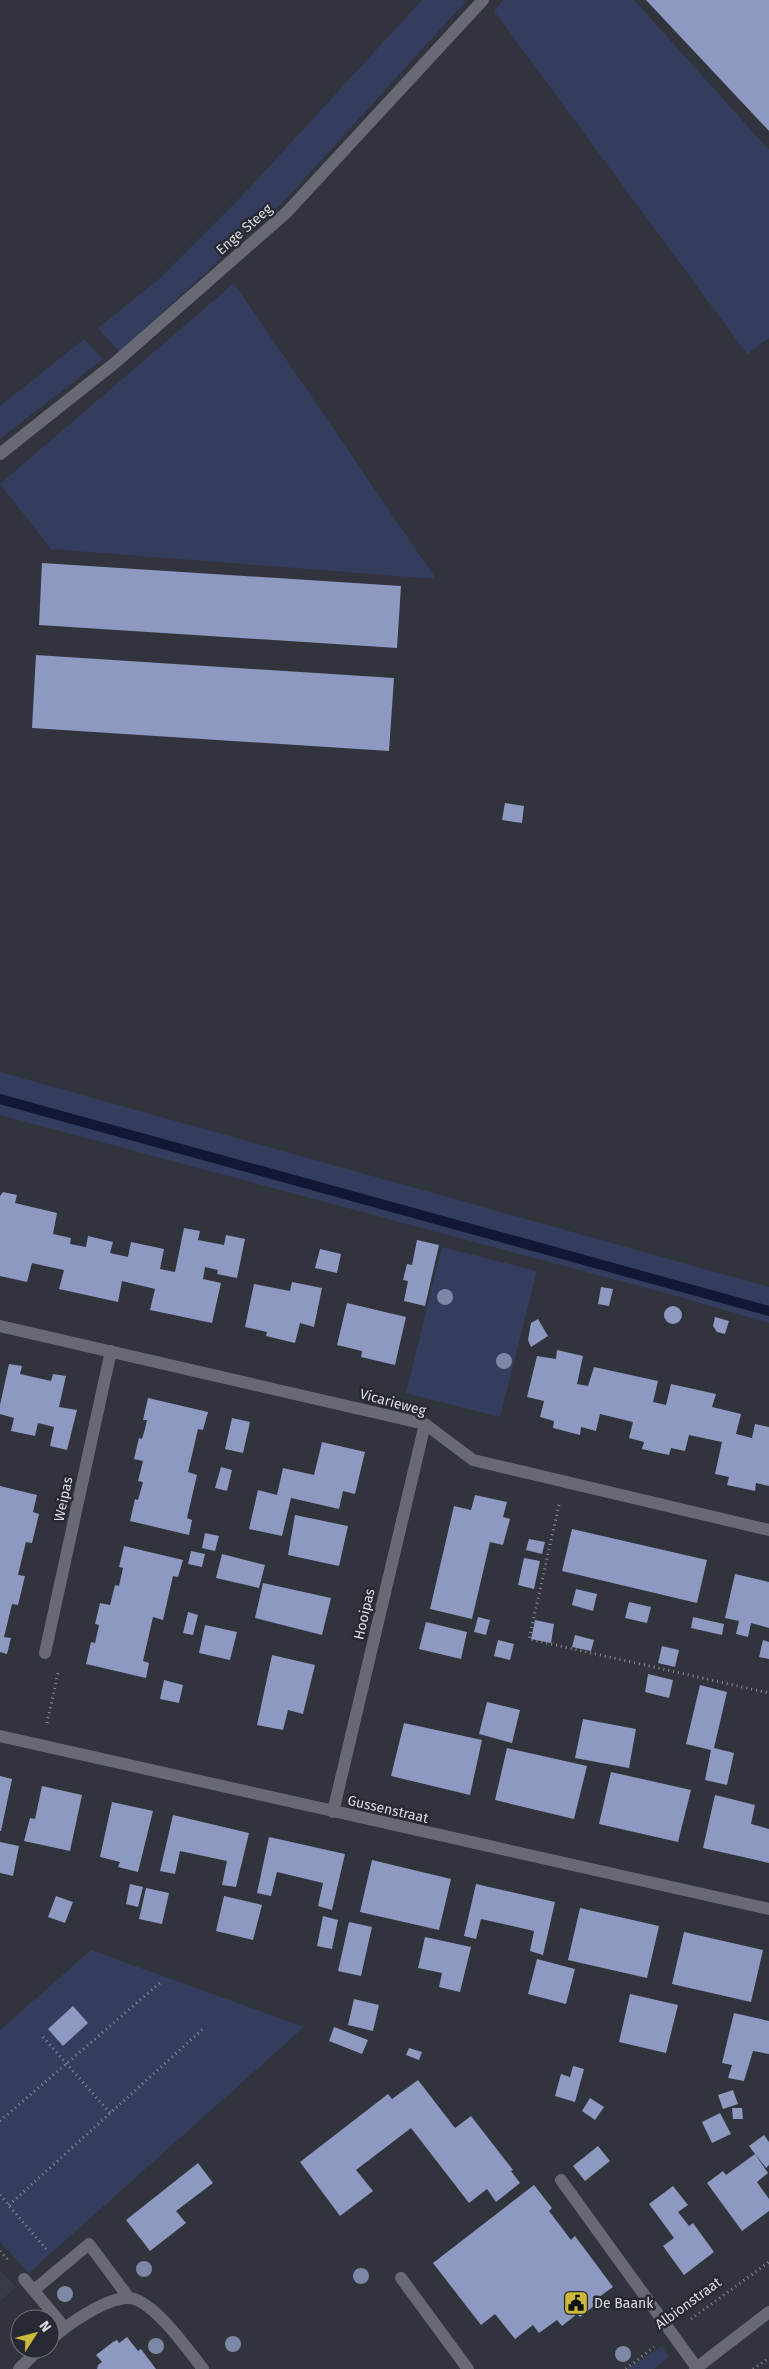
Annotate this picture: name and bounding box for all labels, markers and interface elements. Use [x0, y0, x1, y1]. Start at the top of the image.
street label: Enge Steeg [213, 200, 276, 258]
street label: Vicarieweg [358, 1385, 429, 1420]
street label: Weipas [50, 1475, 77, 1523]
street label: Hooipas [350, 1586, 379, 1641]
street label: Gussenstraat [346, 1792, 431, 1827]
street label: Albionstraat [652, 2273, 725, 2333]
public building icon: De Baank [563, 2290, 589, 2316]
place label: De Baank [594, 2295, 654, 2312]
north arrow [10, 2309, 60, 2359]
text: N [36, 2318, 55, 2335]

